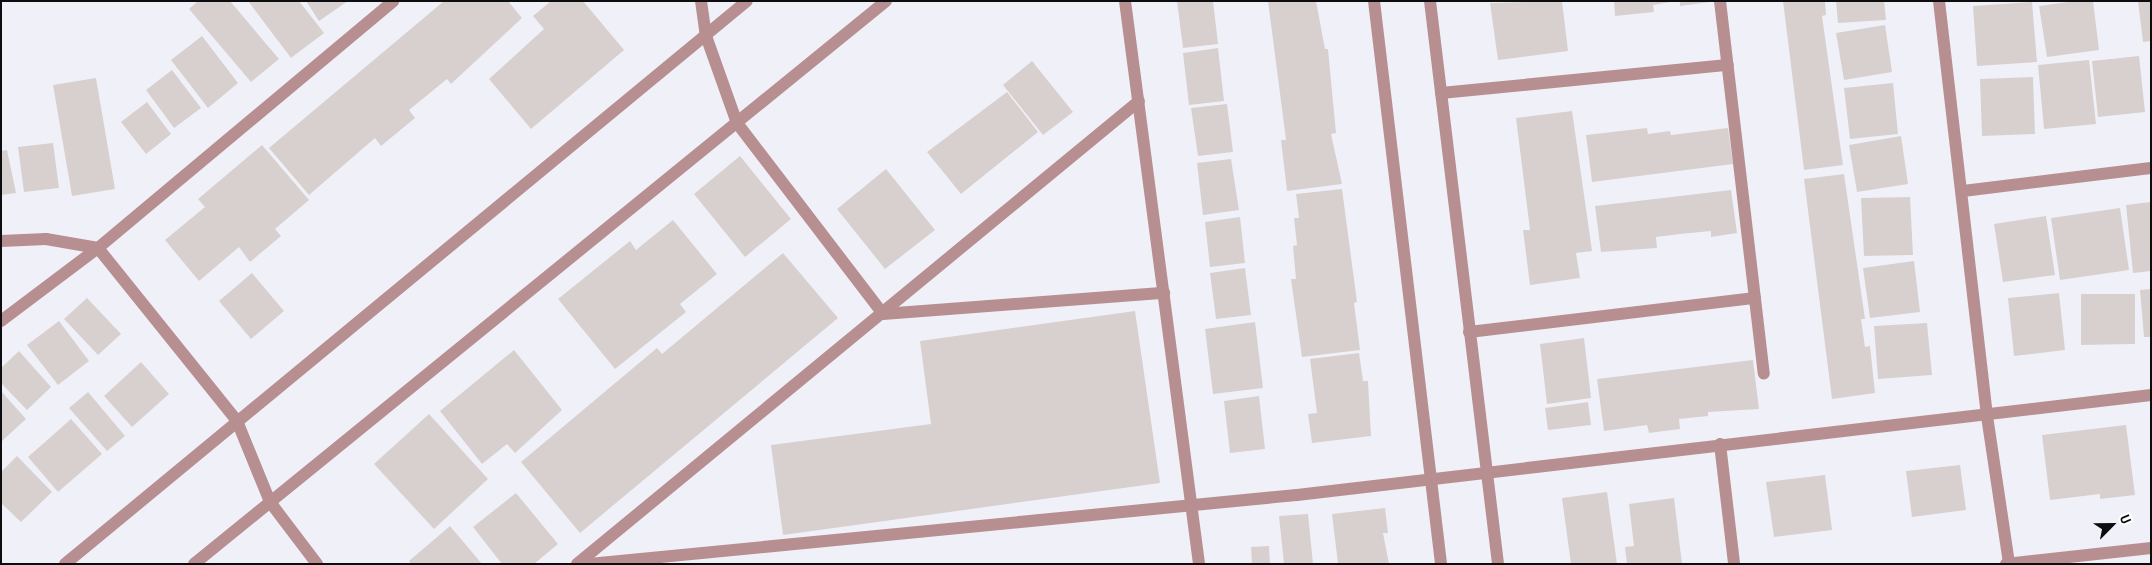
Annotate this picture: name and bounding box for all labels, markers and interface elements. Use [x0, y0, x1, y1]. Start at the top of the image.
north arrow [2087, 500, 2137, 550]
text: U [2116, 512, 2136, 526]

